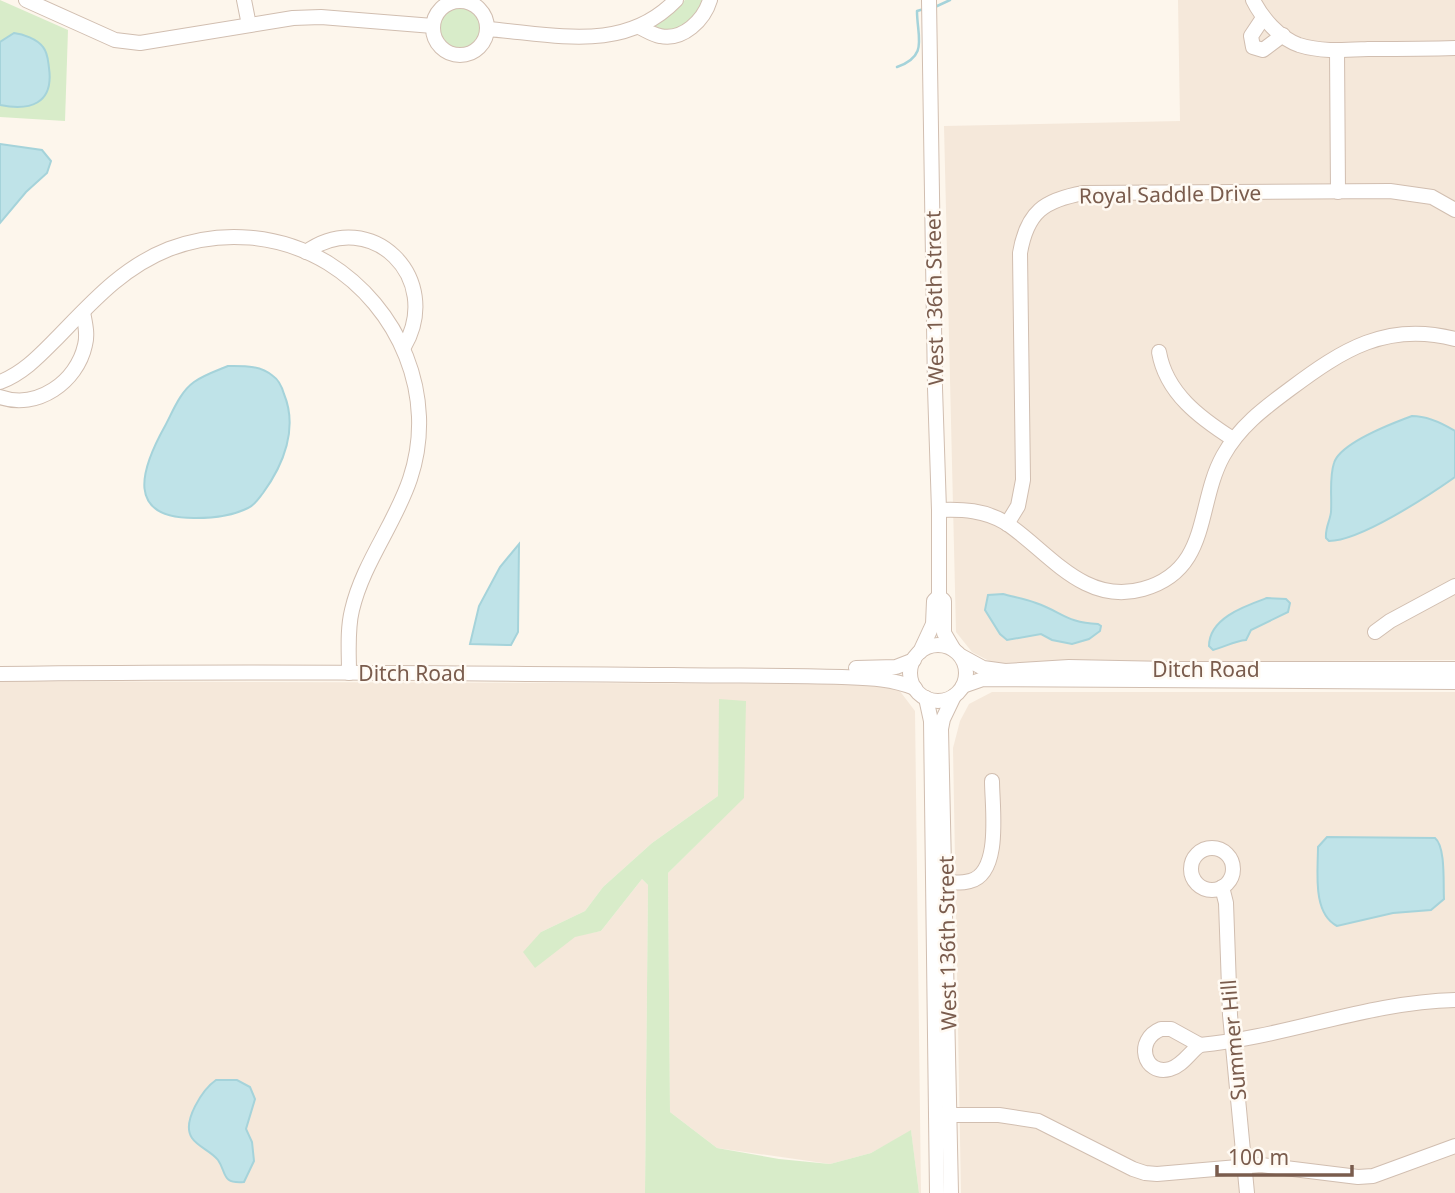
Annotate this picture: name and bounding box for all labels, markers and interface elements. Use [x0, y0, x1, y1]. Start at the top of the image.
street label: Royal Saddle Drive [1079, 178, 1261, 210]
street label: West 136th Street [918, 210, 950, 386]
street label: Ditch Road [1152, 655, 1260, 683]
street label: Ditch Road [358, 659, 466, 687]
street label: West 136th Street [931, 855, 963, 1031]
street label: Summer Hill [1214, 978, 1252, 1102]
scale bar [1217, 1134, 1352, 1178]
text: 100 m [1228, 1143, 1289, 1171]

